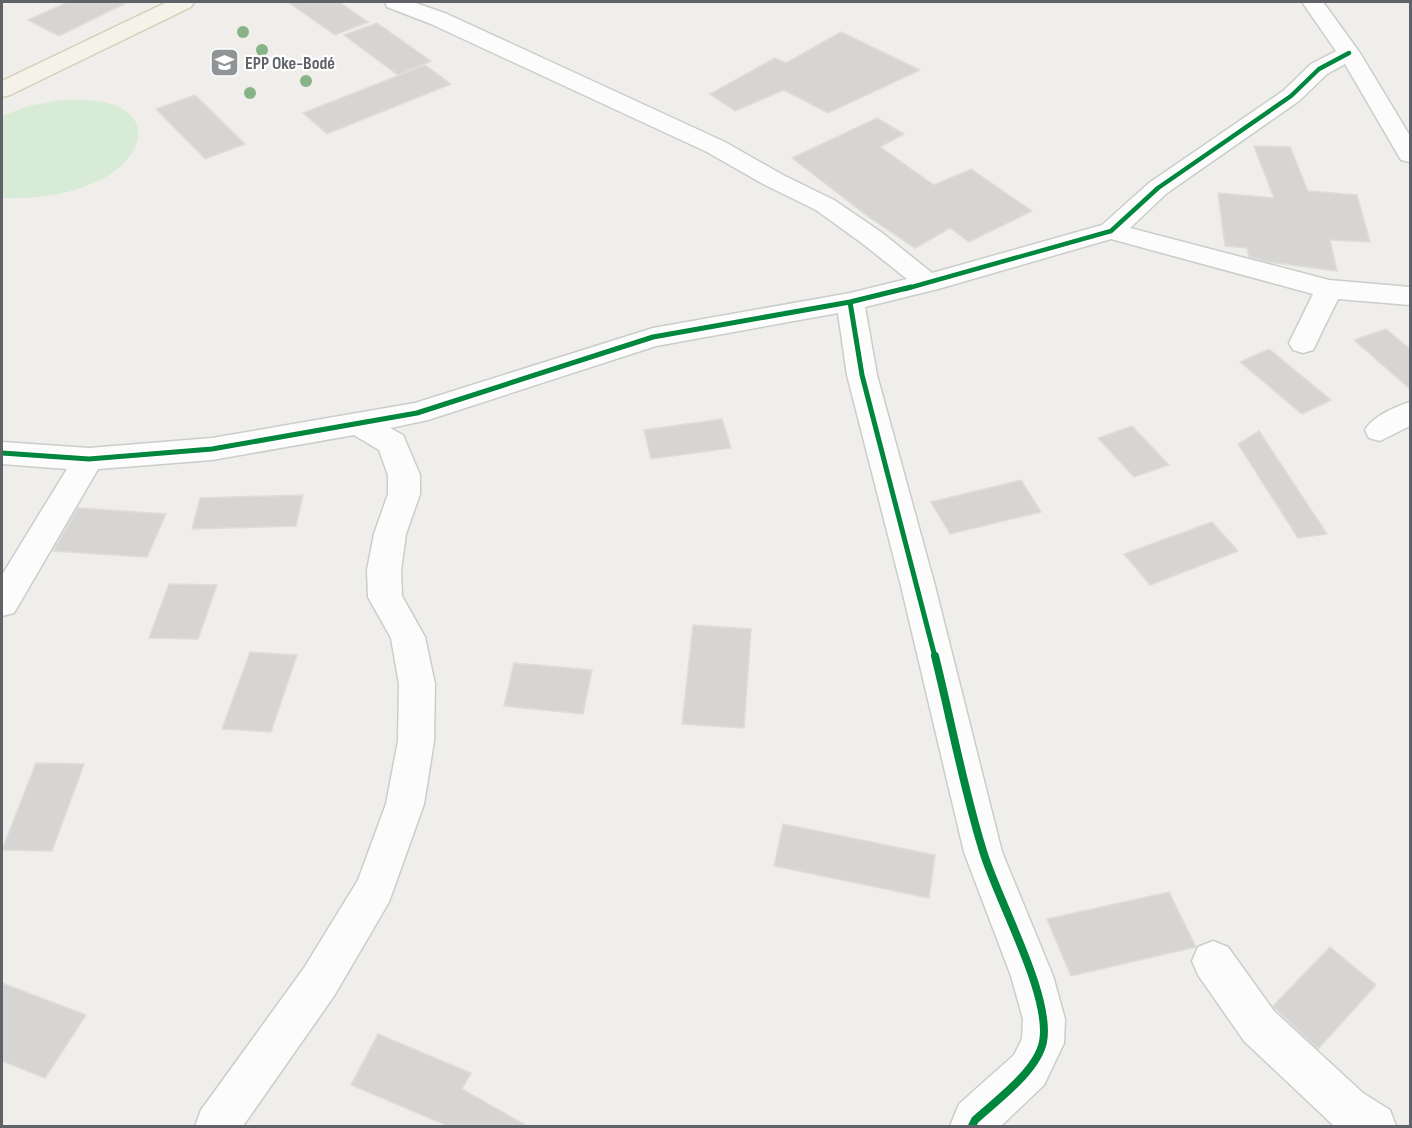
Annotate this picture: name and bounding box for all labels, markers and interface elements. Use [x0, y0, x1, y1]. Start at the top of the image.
school or university icon: EPP Oke-Bodé [208, 47, 240, 79]
place label: EPP Oke-Bodé [245, 53, 335, 74]

